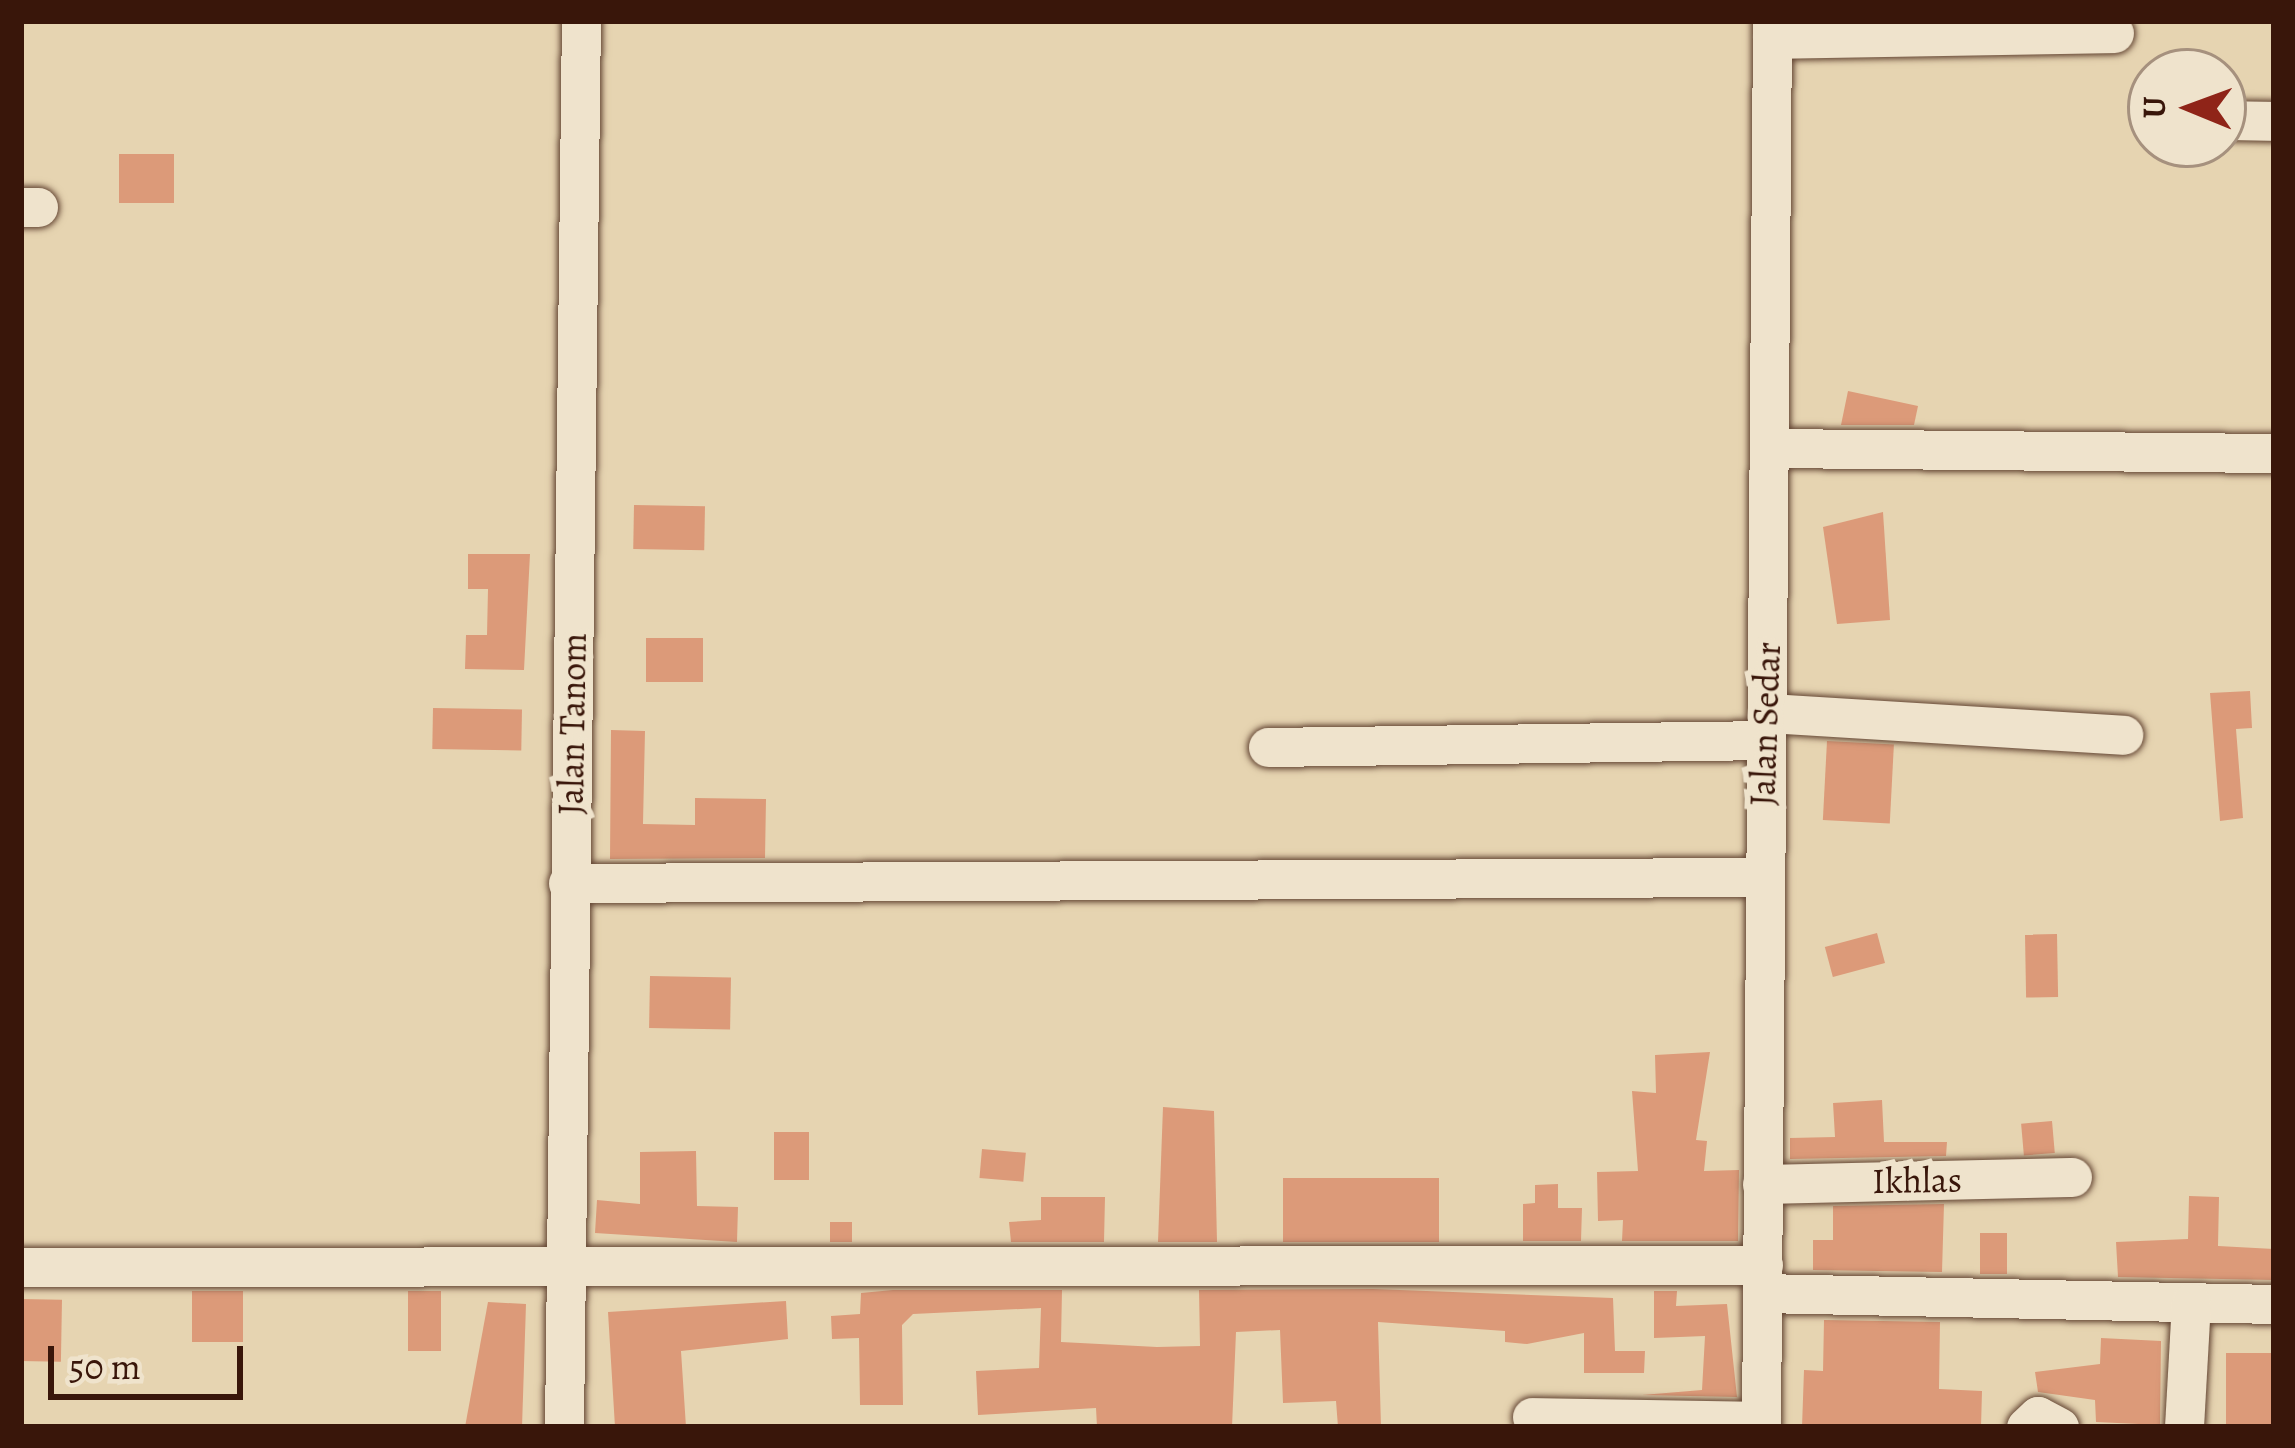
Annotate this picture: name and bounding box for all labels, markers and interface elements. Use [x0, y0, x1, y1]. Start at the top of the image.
north arrow [2127, 48, 2247, 168]
text: U [2131, 96, 2176, 119]
street label: Jalan Tanom [549, 633, 595, 815]
street label: Jalan Sedar [1741, 641, 1789, 807]
street label: Ikhlas [1872, 1158, 1962, 1202]
scale bar [54, 1322, 249, 1396]
text: 50 m [69, 1342, 141, 1391]

